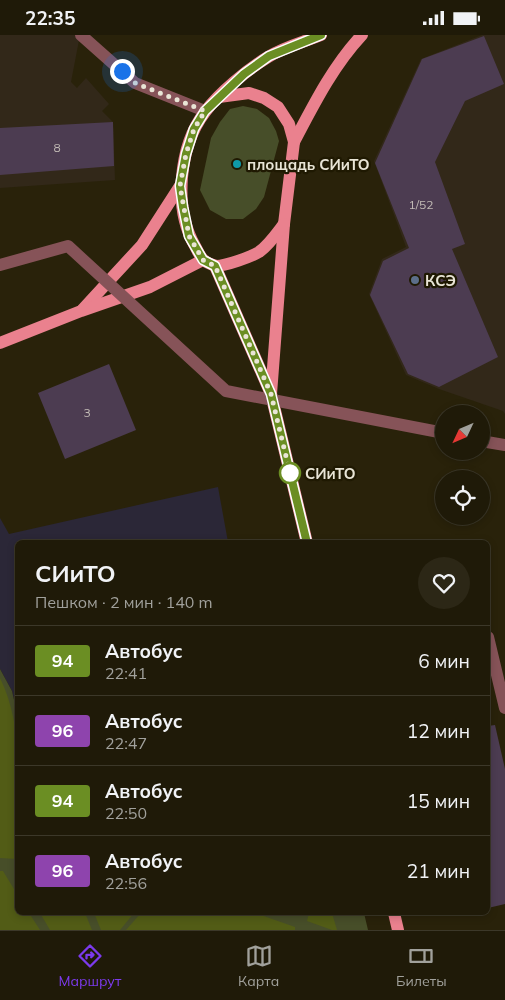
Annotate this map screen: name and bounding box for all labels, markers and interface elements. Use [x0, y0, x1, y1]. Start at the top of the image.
text: 22:35 [25, 6, 75, 30]
your location [110, 59, 135, 84]
house number: 8 [53, 140, 61, 155]
place label: площадь СИиТО [247, 155, 370, 174]
marker: площадь СИиТО [231, 158, 243, 170]
house number: 1/52 [408, 197, 434, 212]
place label: КСЭ [425, 271, 456, 290]
marker: КСЭ [409, 274, 421, 286]
house number: 3 [83, 405, 91, 420]
north arrow [435, 405, 490, 460]
map controls [435, 405, 490, 525]
marker: СИиТО [279, 462, 301, 484]
place label: СИиТО [305, 464, 355, 483]
button: locate [435, 470, 490, 525]
button: heart [418, 557, 470, 609]
text: СИиТО [35, 558, 116, 588]
text: Пешком · 2 мин · 140 m [35, 592, 213, 612]
text: Автобус [105, 639, 183, 663]
text: 94 [52, 649, 73, 672]
text: 6 мин [418, 649, 470, 673]
text: 22:41 [105, 663, 147, 683]
text: Автобус [105, 709, 183, 733]
text: 96 [52, 719, 73, 742]
text: 12 мин [407, 719, 470, 743]
text: 22:47 [105, 733, 147, 753]
text: Автобус [105, 779, 183, 803]
text: 94 [52, 789, 73, 812]
text: 15 мин [407, 789, 470, 813]
text: 22:50 [105, 803, 147, 823]
text: Автобус [105, 849, 183, 873]
text: 96 [52, 859, 73, 882]
text: 21 мин [407, 859, 470, 883]
text: 22:56 [105, 873, 147, 893]
tab: Маршрут [58, 942, 121, 990]
tab: Карта [238, 942, 279, 990]
tab: Билеты [396, 942, 447, 990]

